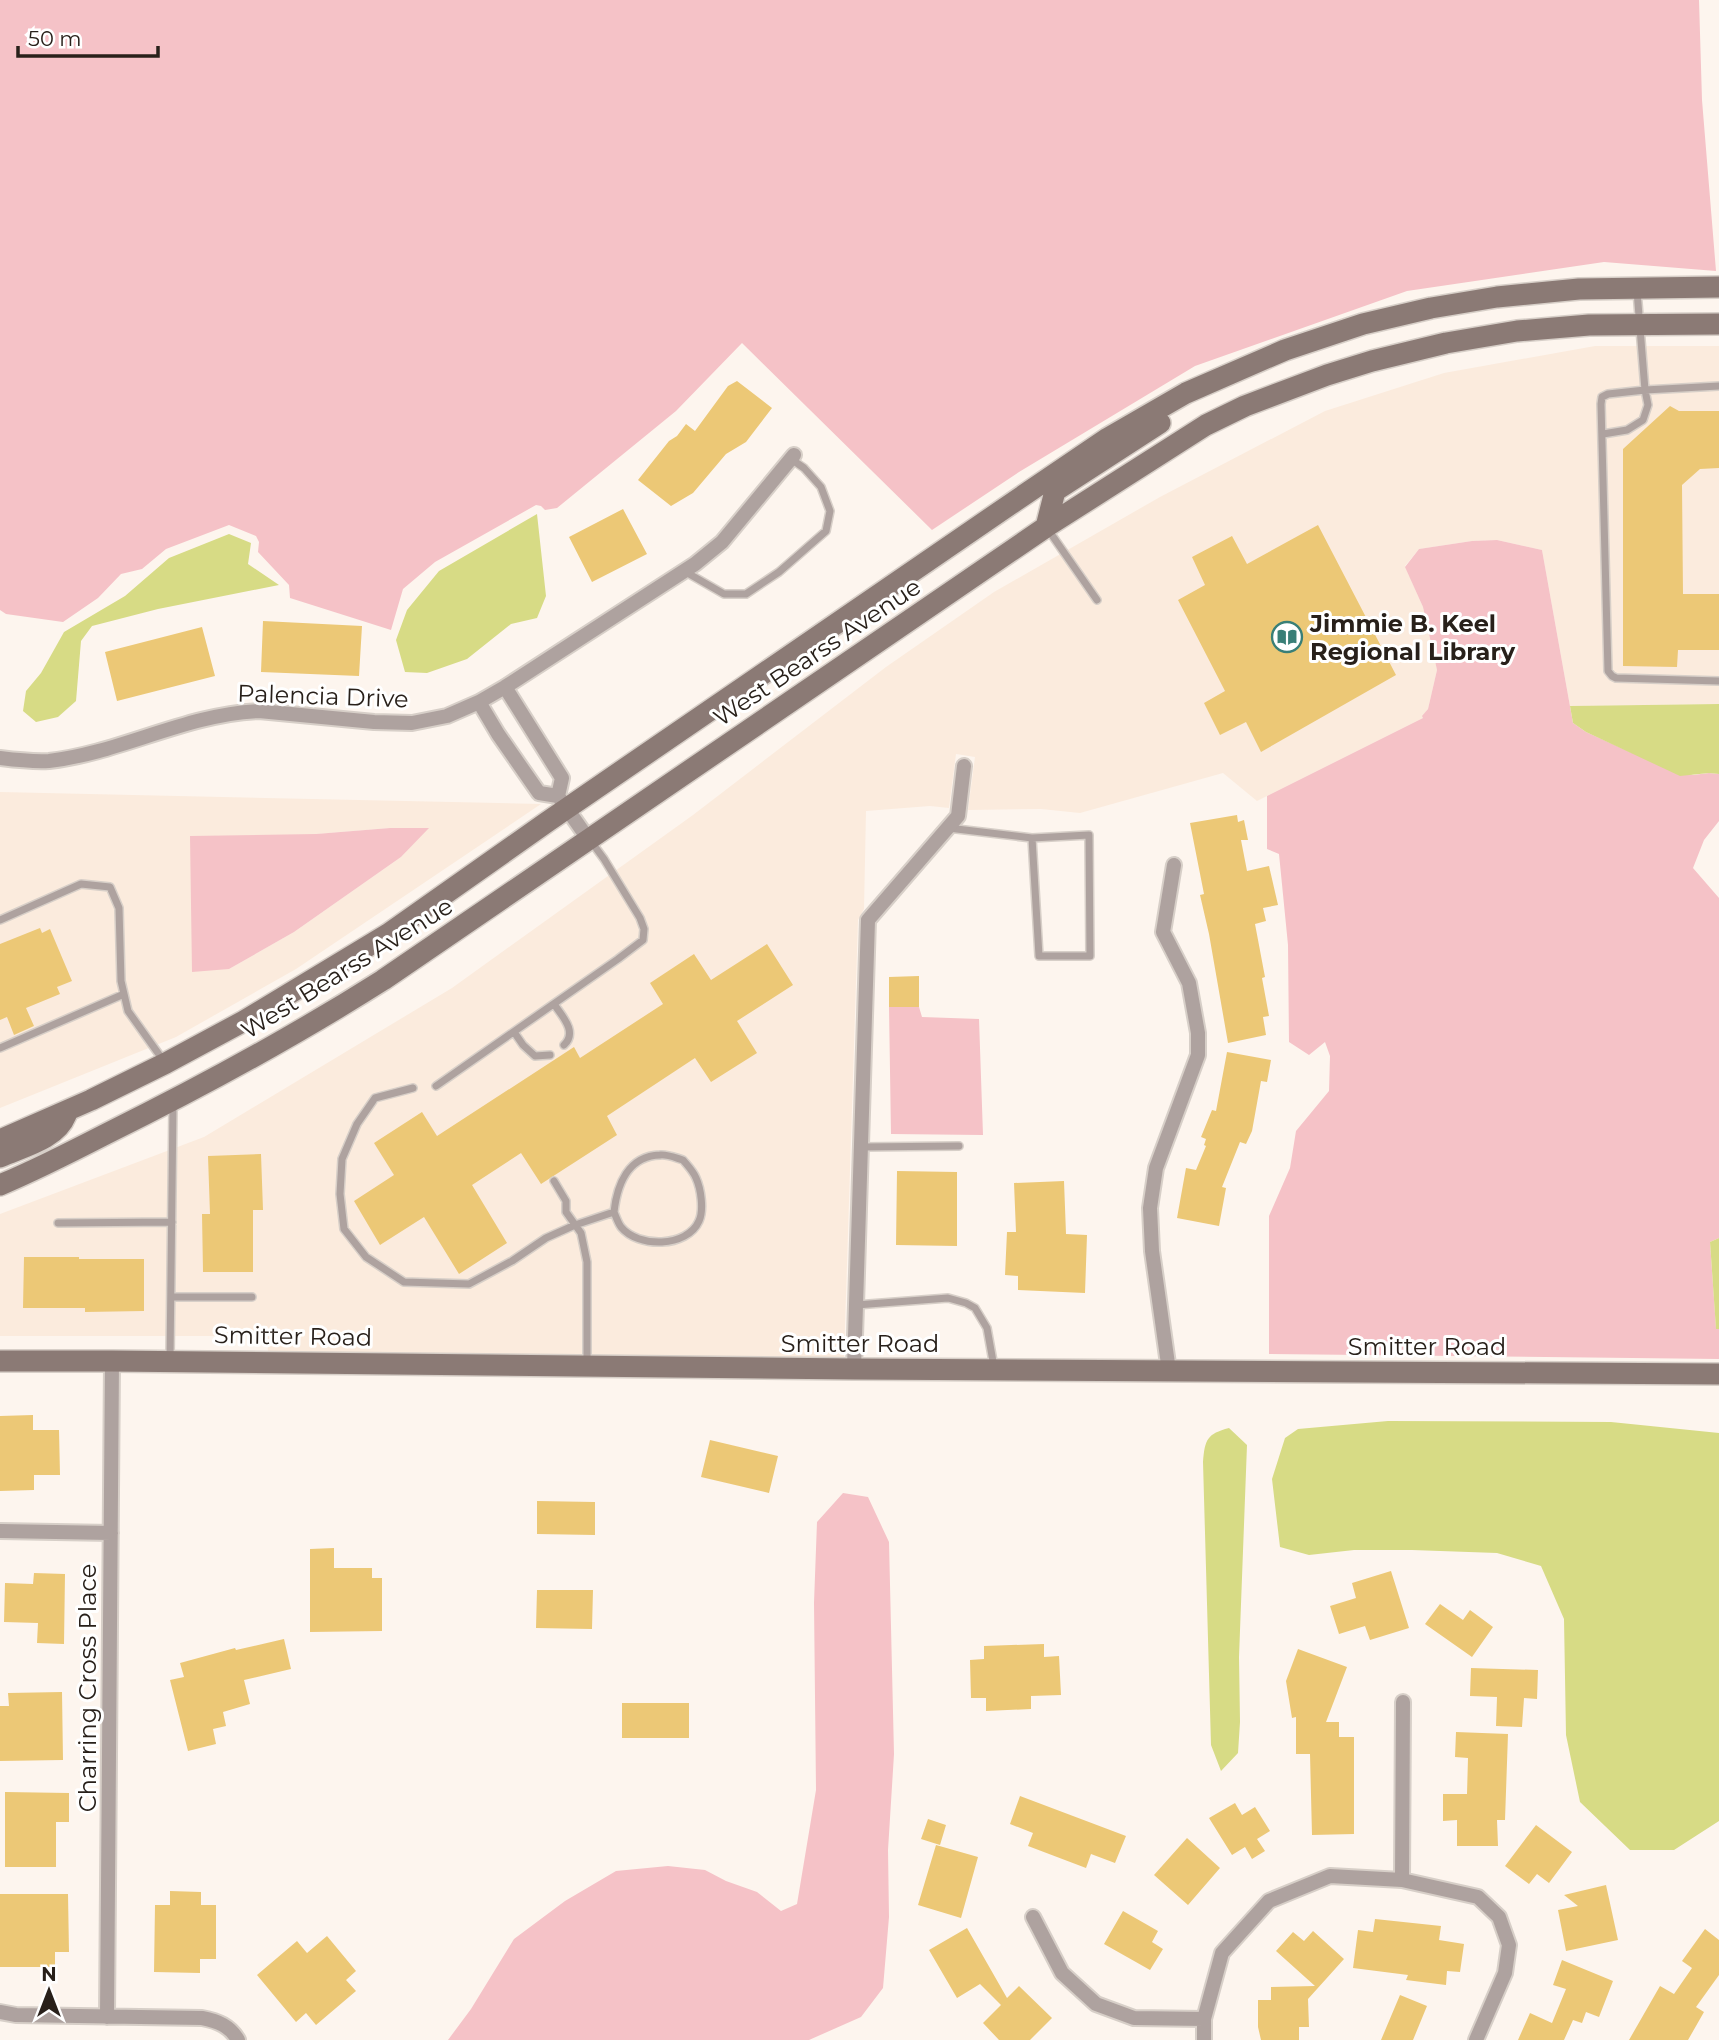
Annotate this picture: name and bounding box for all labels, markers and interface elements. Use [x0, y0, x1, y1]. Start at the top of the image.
scale bar [18, 14, 158, 58]
text: 50 m [28, 26, 82, 51]
street label: West Bearss Avenue [708, 572, 926, 732]
place label: Jimmie B. Keel Regional Library [1309, 609, 1516, 666]
library icon: Jimmie B. Keel Regional Library [1270, 620, 1304, 654]
street label: Palencia Drive [237, 679, 409, 713]
street label: West Bearss Avenue [236, 891, 458, 1045]
street label: Smitter Road [214, 1320, 372, 1352]
street label: Smitter Road [781, 1329, 939, 1358]
street label: Smitter Road [1348, 1332, 1506, 1361]
street label: Charring Cross Place [73, 1564, 102, 1812]
north arrow [14, 1956, 84, 2026]
text: N [41, 1963, 57, 1986]

